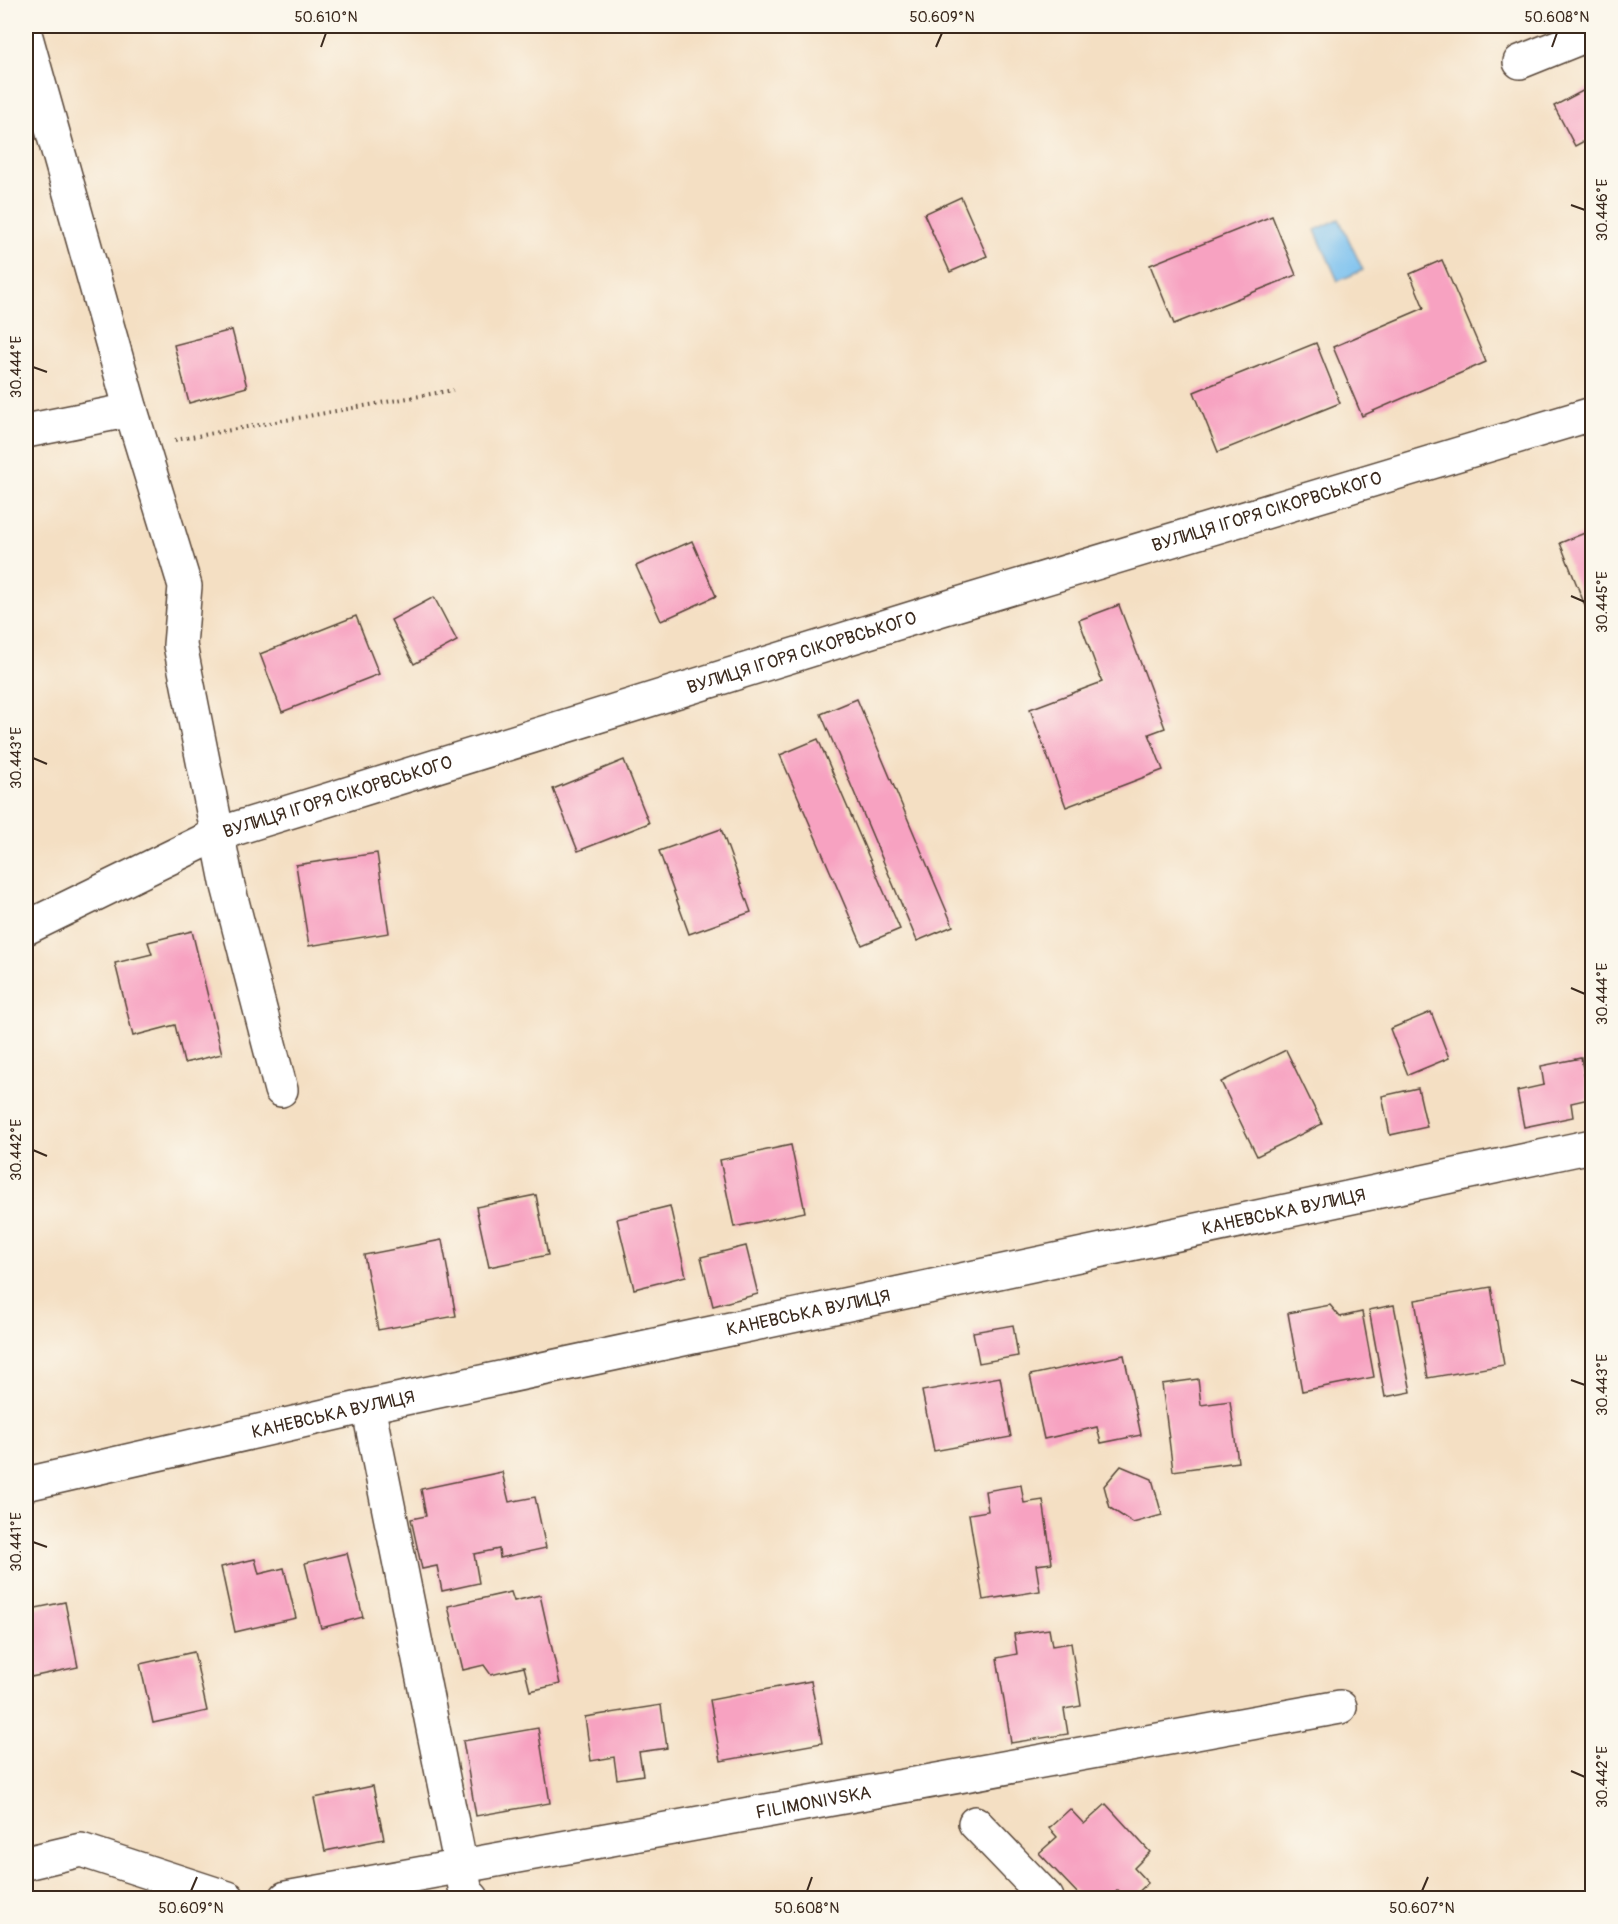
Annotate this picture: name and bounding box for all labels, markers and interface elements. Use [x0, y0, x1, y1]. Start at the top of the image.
text: 50.610°N [294, 8, 358, 27]
text: 50.609°N [909, 8, 975, 27]
text: 50.608°N [1525, 8, 1589, 27]
text: 30.446°E [1593, 179, 1612, 241]
text: 30.444°E [7, 336, 26, 398]
street label: ВУЛИЦЯ ІГОРЯ СІКОРВСЬКОГО [1149, 467, 1385, 557]
text: 30.445°E [1593, 571, 1612, 633]
street label: ВУЛИЦЯ ІГОРЯ СІКОРВСЬКОГО [684, 607, 919, 700]
text: 30.443°E [7, 727, 26, 789]
street label: ВУЛИЦЯ ІГОРЯ СІКОРВСЬКОГО [220, 751, 455, 844]
text: 30.444°E [1593, 963, 1612, 1025]
text: 30.442°E [7, 1119, 26, 1181]
street label: КАНЕВСЬКА ВУЛИЦЯ [1200, 1183, 1368, 1241]
street label: КАНЕВСЬКА ВУЛИЦЯ [725, 1284, 892, 1342]
text: 30.443°E [1593, 1354, 1612, 1416]
street label: КАНЕВСЬКА ВУЛИЦЯ [249, 1385, 417, 1444]
text: 30.441°E [7, 1512, 26, 1572]
text: 30.442°E [1593, 1746, 1612, 1808]
street label: FILIMONIVSKA [754, 1781, 873, 1825]
text: 50.609°N [158, 1899, 224, 1918]
text: 50.608°N [775, 1899, 839, 1918]
text: 50.607°N [1389, 1899, 1455, 1918]

